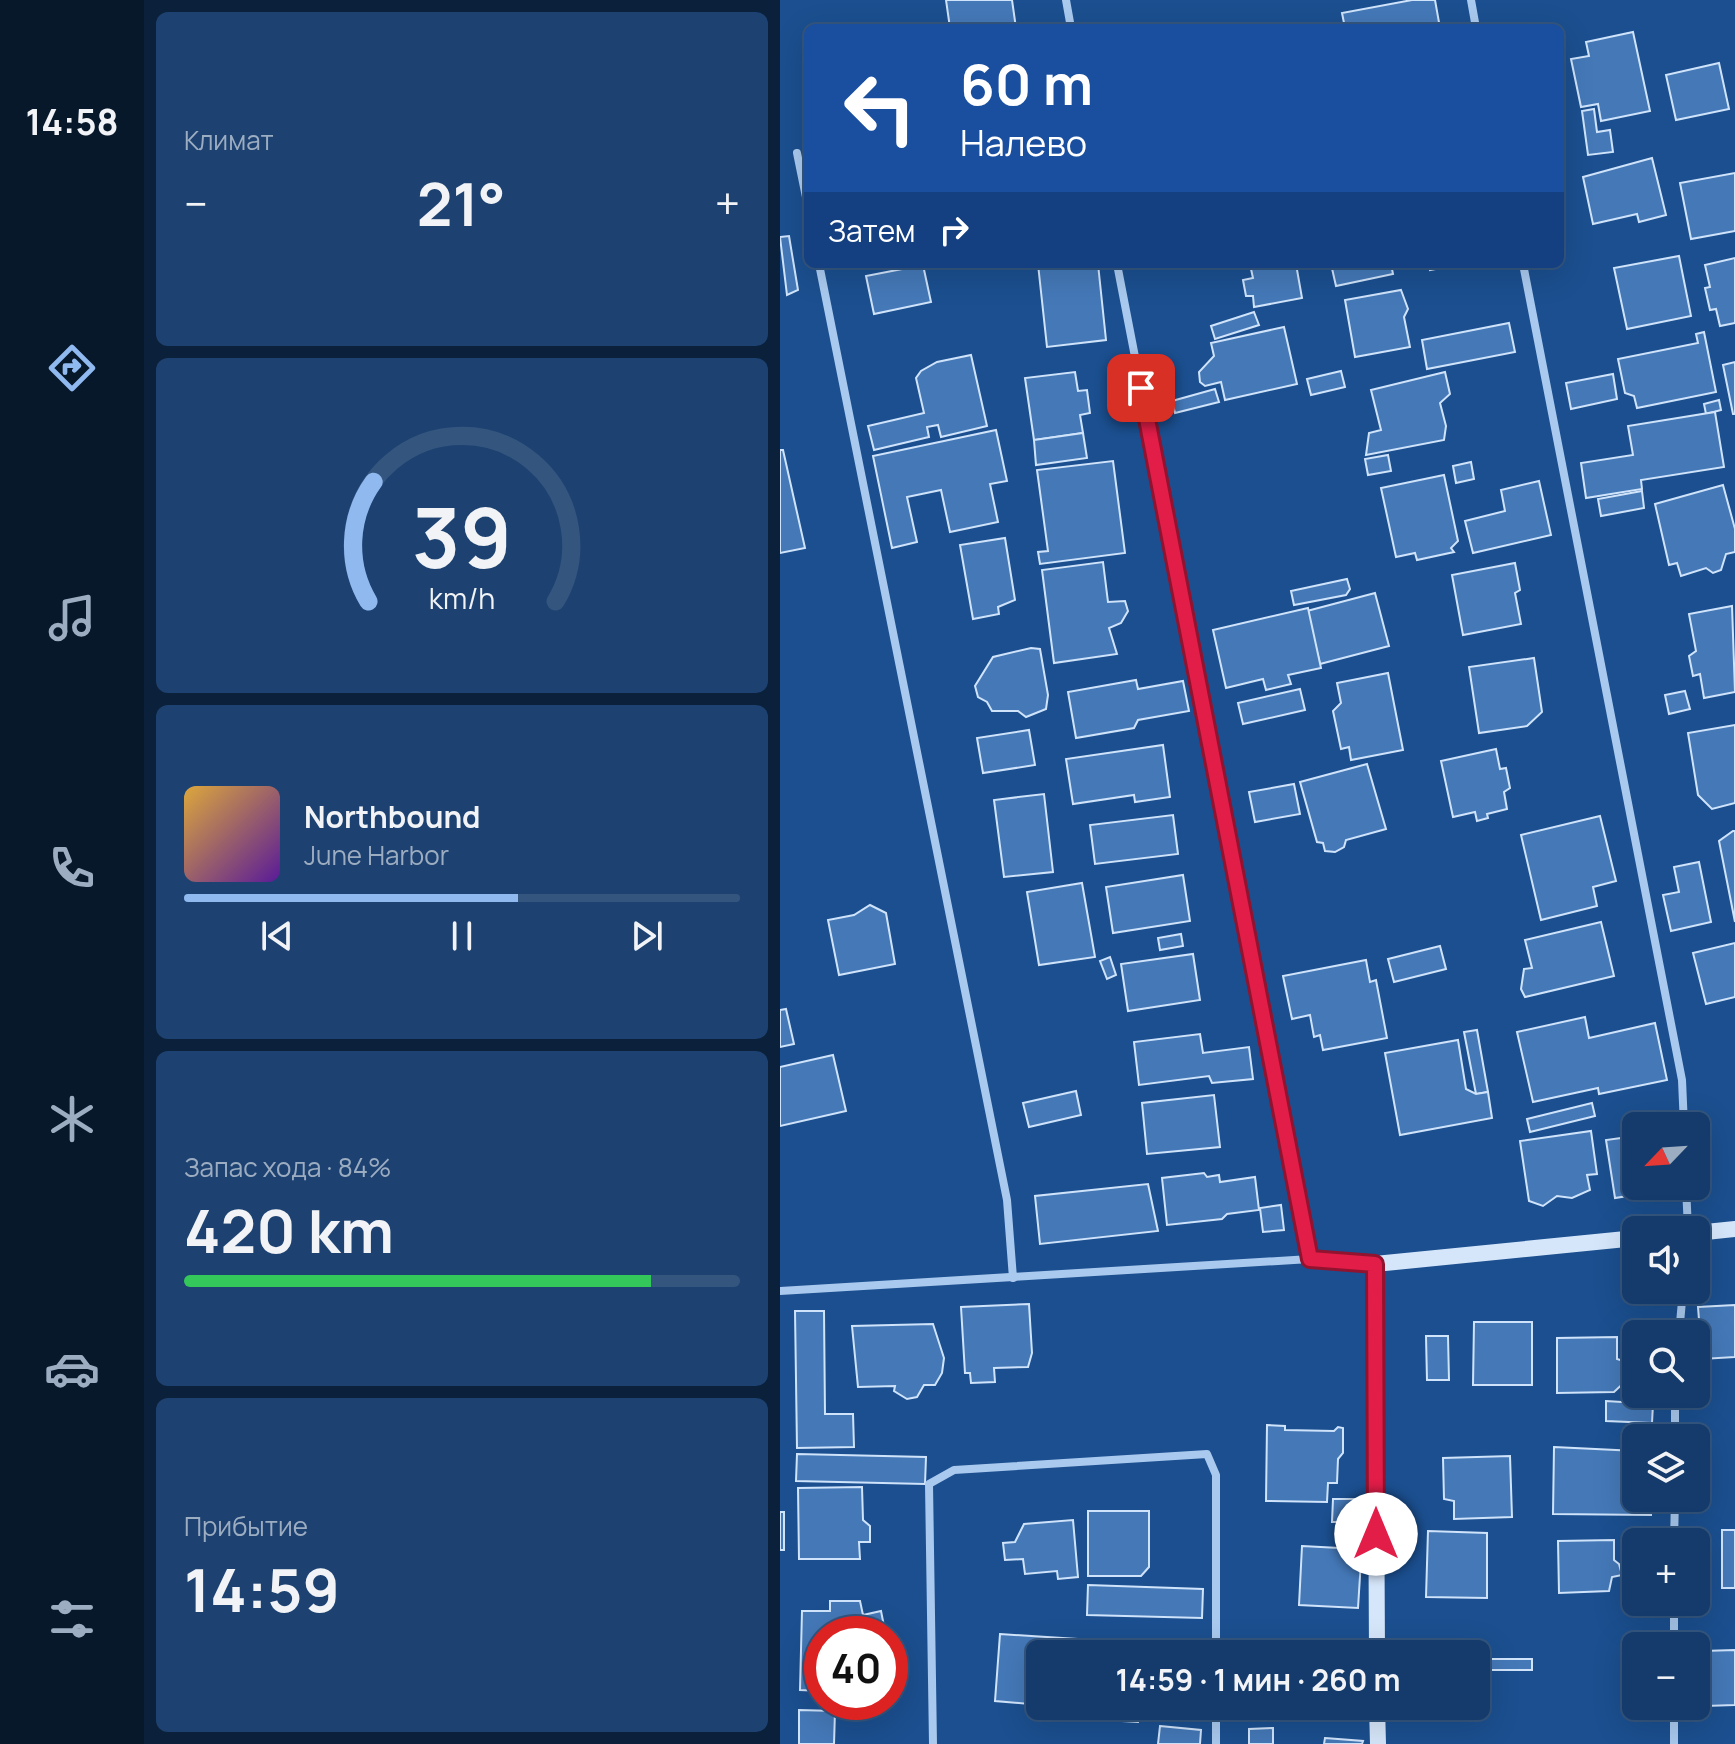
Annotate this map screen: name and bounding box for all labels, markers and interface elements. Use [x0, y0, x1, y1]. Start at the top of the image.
text: 60 m [960, 45, 1093, 122]
icon: left [828, 56, 932, 160]
text: 14:58 [25, 97, 119, 146]
text: Налево [960, 118, 1087, 167]
text: Климат [184, 122, 274, 158]
text: 21° [417, 162, 506, 244]
text: − [184, 173, 208, 233]
text: + [715, 173, 740, 233]
icon: right [932, 208, 976, 252]
text: Затем [828, 210, 916, 251]
icon: directions [44, 340, 100, 396]
pin [1107, 354, 1175, 422]
icon: arrive [1119, 366, 1163, 410]
text: 39 [412, 478, 512, 592]
text: km/h [429, 579, 495, 618]
icon: music [44, 590, 100, 646]
text: Northbound [304, 796, 481, 837]
text: June Harbor [304, 837, 449, 873]
icon: phone [44, 840, 100, 896]
icon: previous [255, 914, 299, 958]
icon: pause [440, 914, 484, 958]
icon: next [625, 914, 669, 958]
icon: climate [44, 1091, 100, 1147]
north arrow [1622, 1112, 1710, 1200]
map controls [1622, 1112, 1710, 1720]
text: Запас хода · 84% [184, 1149, 392, 1185]
text: 420 km [184, 1189, 394, 1271]
button: sound [1622, 1216, 1710, 1304]
button: search [1622, 1320, 1710, 1408]
icon: car [44, 1341, 100, 1397]
button: layers [1622, 1424, 1710, 1512]
position arrow [1334, 1492, 1418, 1576]
text: Прибытие [184, 1508, 308, 1544]
button: + [1622, 1528, 1710, 1616]
text: 14:59 [184, 1548, 340, 1630]
icon: filters [44, 1591, 100, 1647]
speed limit sign: 40 [804, 1616, 908, 1720]
button: − [1622, 1632, 1710, 1720]
text: 14:59 · 1 мин · 260 m [1116, 1659, 1400, 1700]

